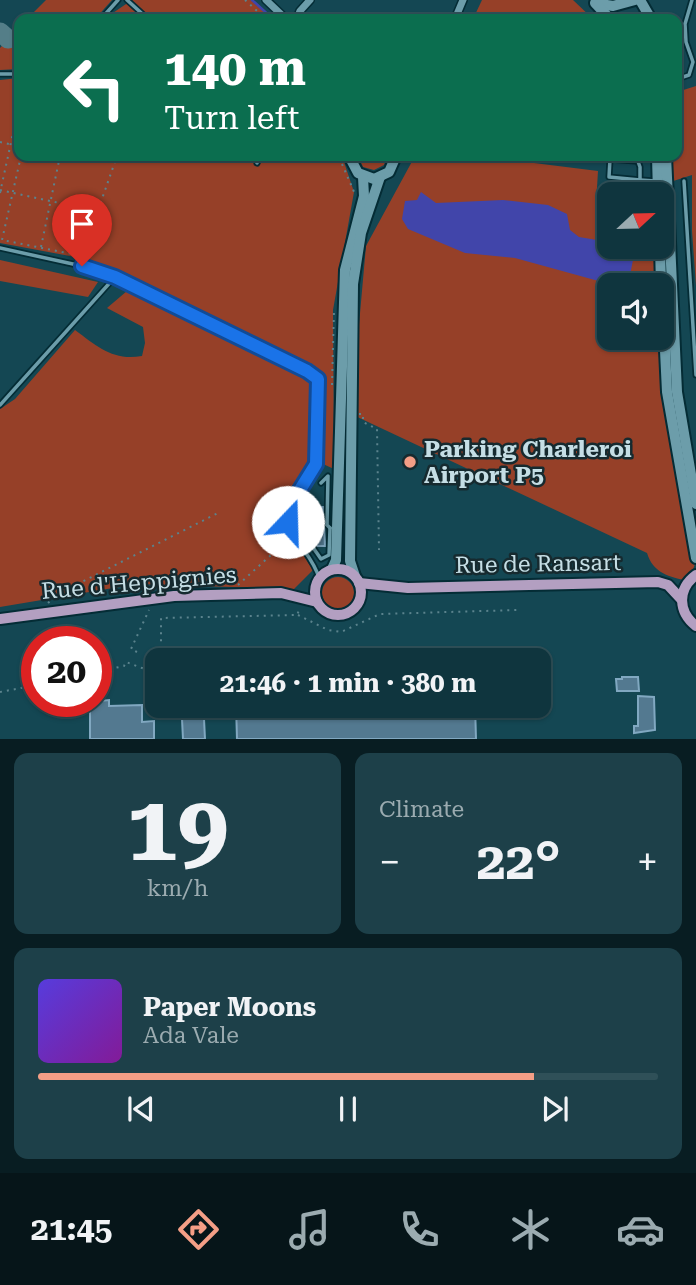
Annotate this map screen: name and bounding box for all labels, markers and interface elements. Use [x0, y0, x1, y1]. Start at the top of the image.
text: 140 m [164, 40, 306, 97]
icon: left [49, 42, 140, 133]
text: Turn left [164, 99, 299, 137]
north arrow [597, 182, 674, 259]
map controls [597, 182, 674, 350]
pin [52, 194, 112, 266]
icon: arrive [63, 205, 101, 243]
button: sound [597, 273, 674, 350]
place label: Parking Charleroi Airport P5 [424, 436, 632, 489]
marker: Parking Charleroi Airport P5 [402, 454, 418, 470]
position arrow [251, 485, 325, 559]
street label: Rue de Ransart [455, 549, 622, 579]
street label: Rue d'Heppignies [40, 561, 238, 605]
speed limit sign: 20 [21, 626, 112, 717]
text: 21:46 · 1 min · 380 m [220, 668, 476, 698]
text: 19 [127, 776, 228, 882]
text: Climate [379, 796, 464, 823]
text: 22° [476, 831, 561, 892]
text: − [379, 840, 400, 884]
text: + [637, 840, 658, 884]
text: km/h [147, 875, 208, 902]
text: Paper Moons [143, 992, 316, 1022]
text: Ada Vale [143, 1022, 239, 1049]
icon: previous [122, 1090, 160, 1128]
icon: pause [329, 1090, 367, 1128]
icon: next [536, 1090, 574, 1128]
icon: directions [174, 1205, 223, 1254]
icon: music [285, 1205, 334, 1254]
icon: phone [395, 1205, 444, 1254]
icon: climate [506, 1205, 555, 1254]
icon: car [616, 1205, 665, 1254]
text: 21:45 [31, 1210, 112, 1248]

